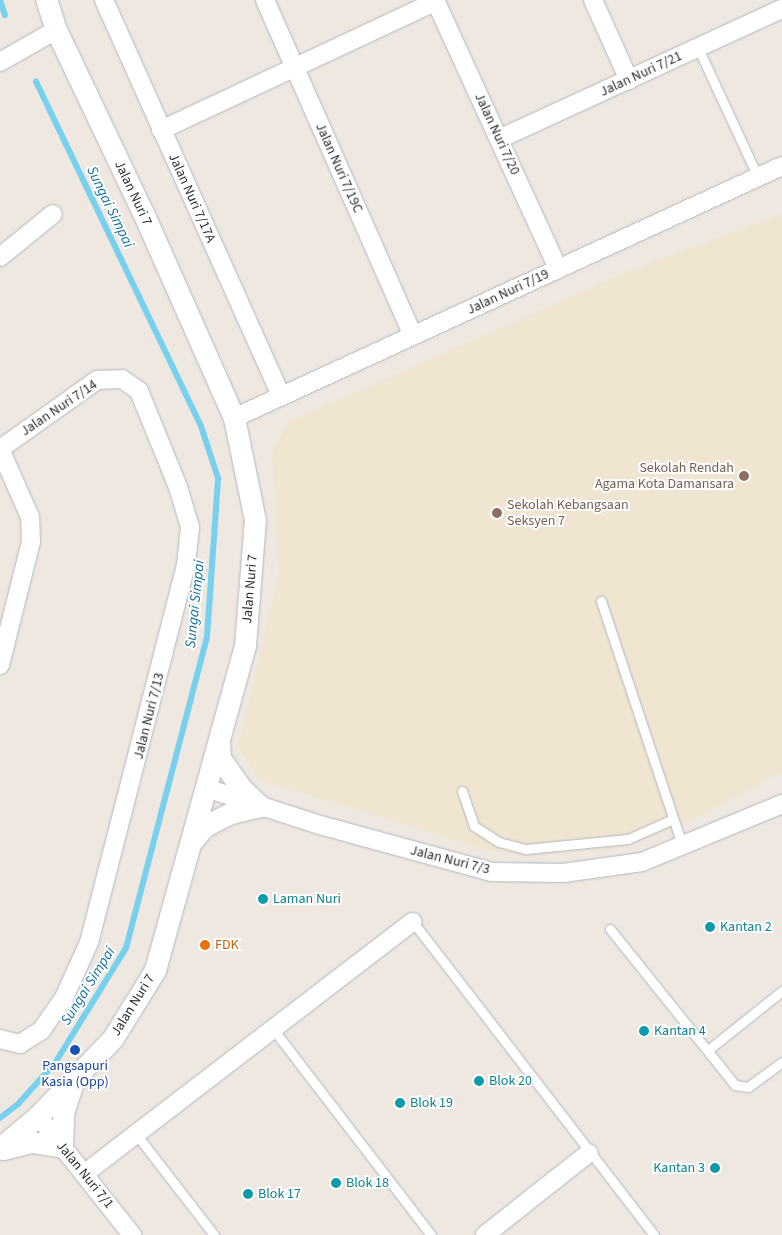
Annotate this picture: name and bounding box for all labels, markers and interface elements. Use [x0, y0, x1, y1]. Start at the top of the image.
street label: Jalan Nuri 7/21 [597, 48, 685, 100]
street label: Jalan Nuri 7/20 [471, 90, 523, 178]
street label: Jalan Nuri 7/19C [312, 121, 366, 215]
street label: Jalan Nuri 7/17A [165, 151, 219, 245]
street label: Jalan Nuri 7 [111, 158, 155, 228]
water label: Sungai Simpai [82, 163, 138, 251]
street label: Jalan Nuri 7/19 [464, 266, 552, 318]
street label: Jalan Nuri 7/14 [18, 376, 100, 440]
place label: Sekolah Rendah Agama Kota Damansara [595, 460, 734, 492]
marker: Sekolah Rendah Agama Kota Damansara [738, 470, 750, 482]
place label: Sekolah Kebangsaan Seksyen 7 [507, 497, 629, 530]
marker: Sekolah Kebangsaan Seksyen 7 [491, 507, 503, 519]
street label: Jalan Nuri 7 [239, 554, 261, 624]
water label: Sungai Simpai [181, 559, 209, 649]
street label: Jalan Nuri 7/13 [130, 671, 168, 761]
street label: Jalan Nuri 7/3 [408, 842, 492, 878]
place label: Laman Nuri [273, 891, 341, 907]
marker: Laman Nuri [257, 893, 269, 905]
place label: Kantan 2 [720, 919, 772, 935]
marker: Kantan 2 [704, 921, 716, 933]
place label: FDK [215, 937, 239, 953]
marker: FDK [199, 939, 211, 951]
water label: Sungai Simpai [57, 944, 119, 1028]
street label: Jalan Nuri 7 [107, 971, 159, 1039]
place label: Kantan 4 [654, 1023, 706, 1039]
marker: Kantan 4 [638, 1025, 650, 1037]
marker: Pangsapuri Kasia (Opp) [69, 1044, 81, 1056]
place label: Pangsapuri Kasia (Opp) [41, 1058, 109, 1090]
place label: Blok 20 [489, 1073, 532, 1089]
marker: Blok 20 [473, 1075, 485, 1087]
place label: Blok 19 [410, 1095, 453, 1111]
marker: Blok 19 [394, 1097, 406, 1109]
street label: Jalan Nuri 7/1 [53, 1138, 117, 1212]
place label: Kantan 3 [653, 1160, 705, 1176]
marker: Kantan 3 [709, 1162, 721, 1174]
place label: Blok 18 [346, 1175, 389, 1191]
marker: Blok 18 [330, 1177, 342, 1189]
place label: Blok 17 [258, 1186, 301, 1202]
marker: Blok 17 [242, 1188, 254, 1200]

